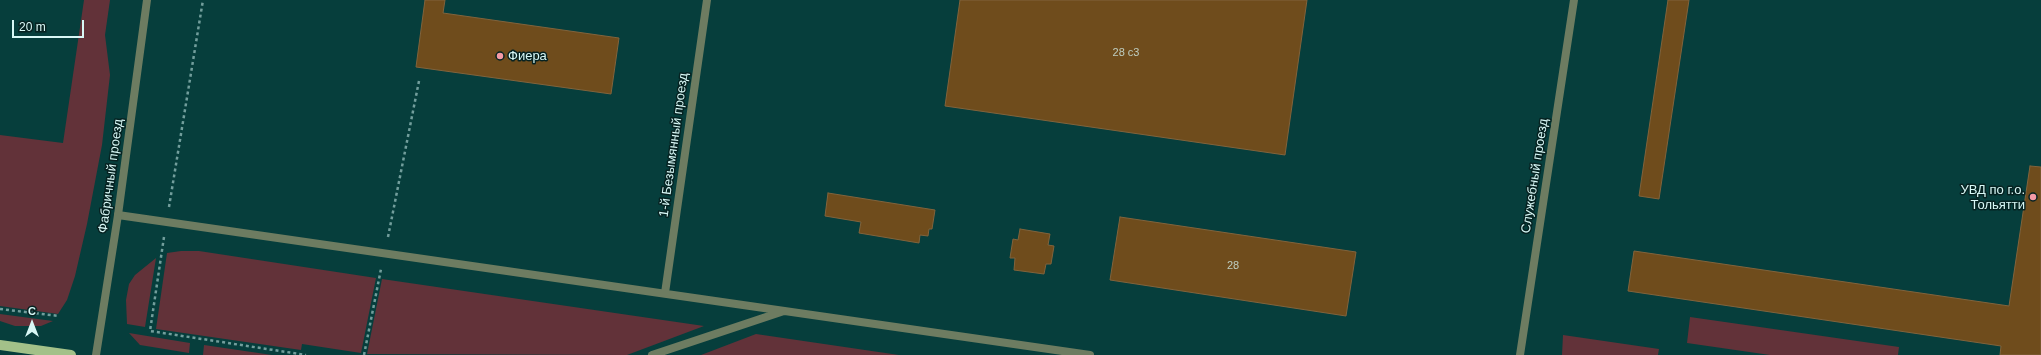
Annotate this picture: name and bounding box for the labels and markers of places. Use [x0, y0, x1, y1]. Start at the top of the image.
place label: Фиера [508, 48, 547, 64]
marker: Фиера [495, 51, 505, 61]
place label: УВД по г.о. Тольятти [1960, 182, 2025, 213]
marker: УВД по г.о. Тольятти [2028, 192, 2038, 202]

